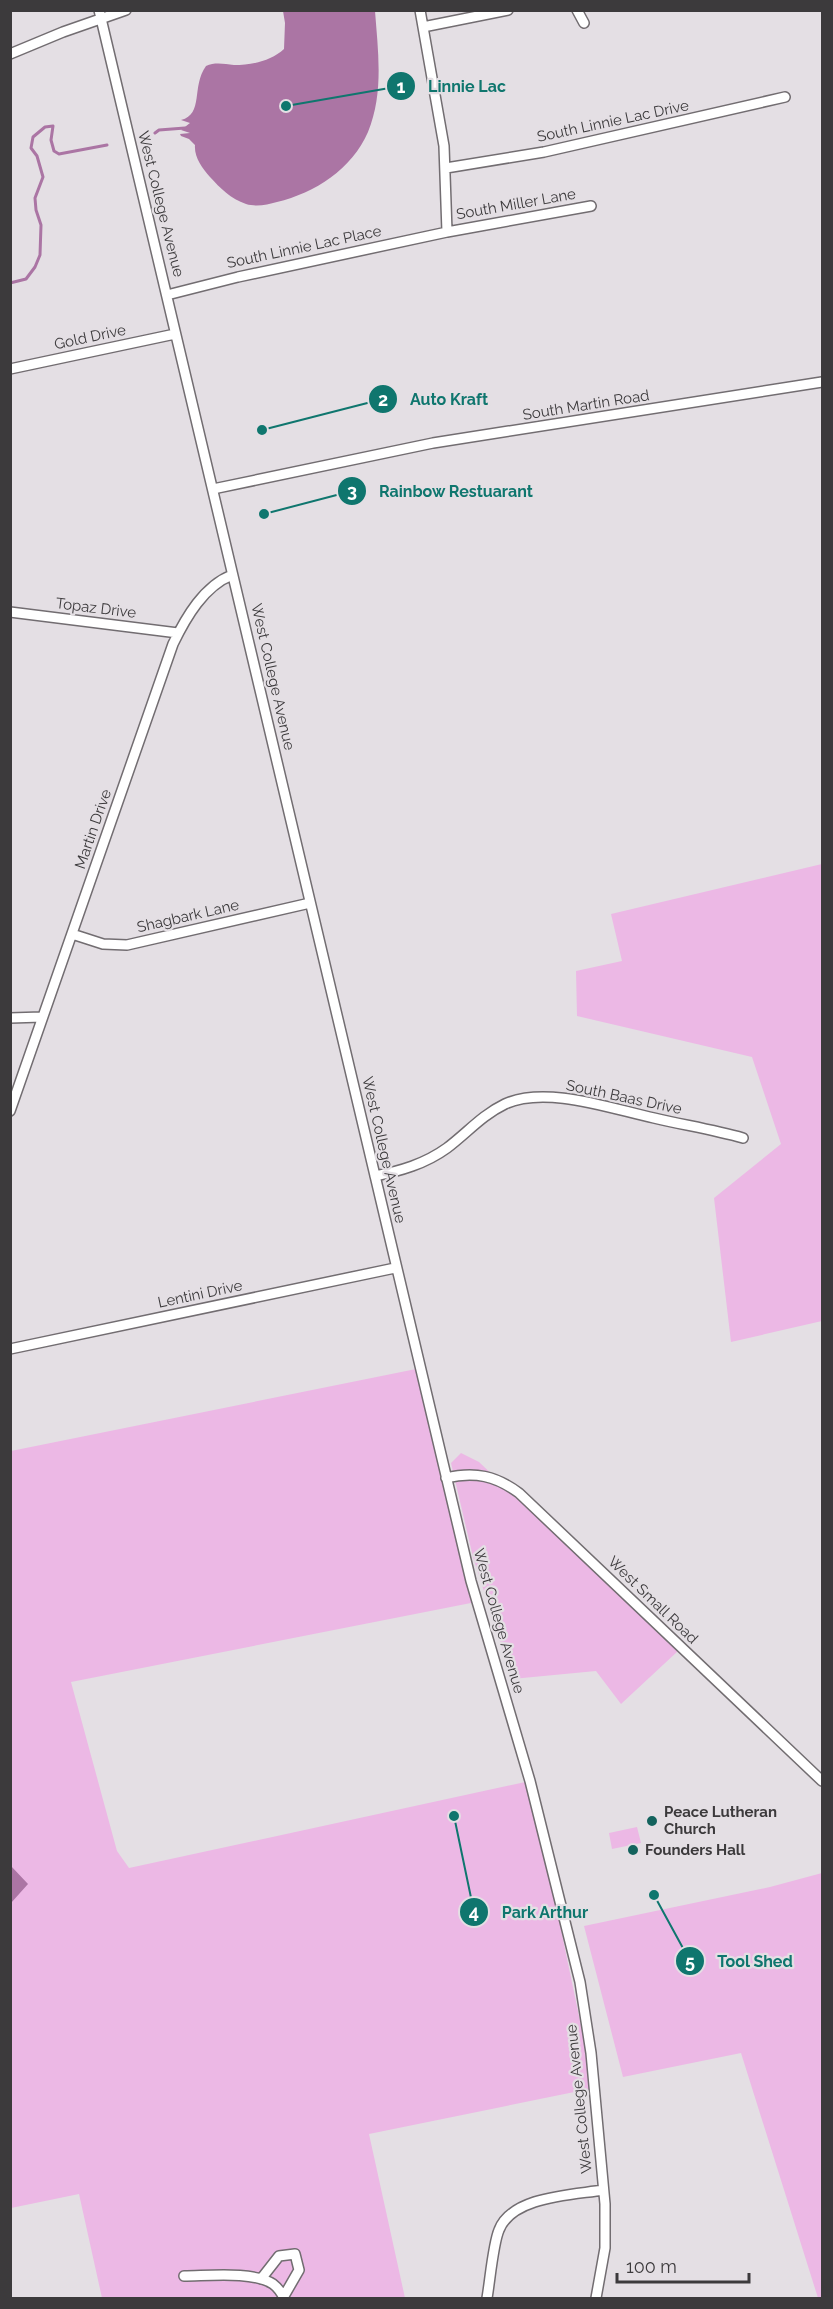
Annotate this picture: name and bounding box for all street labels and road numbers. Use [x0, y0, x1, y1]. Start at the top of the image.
street label: South Linnie Lac Drive [535, 96, 691, 146]
street label: West College Avenue [134, 129, 188, 279]
street label: South Miller Lane [455, 185, 577, 223]
street label: South Linnie Lac Place [225, 222, 383, 272]
street label: Gold Drive [53, 321, 128, 353]
street label: South Martin Road [521, 386, 651, 424]
street label: Topaz Drive [55, 594, 137, 622]
street label: West College Avenue [247, 602, 299, 752]
street label: Martin Drive [71, 787, 115, 871]
street label: Shagbark Lane [135, 895, 241, 936]
street label: West College Avenue [358, 1075, 410, 1225]
street label: South Baas Drive [565, 1076, 684, 1118]
street label: Lentini Drive [156, 1276, 244, 1312]
street label: West College Avenue [470, 1546, 528, 1696]
street label: West Small Road [604, 1552, 702, 1648]
street label: West College Avenue [562, 2023, 596, 2174]

